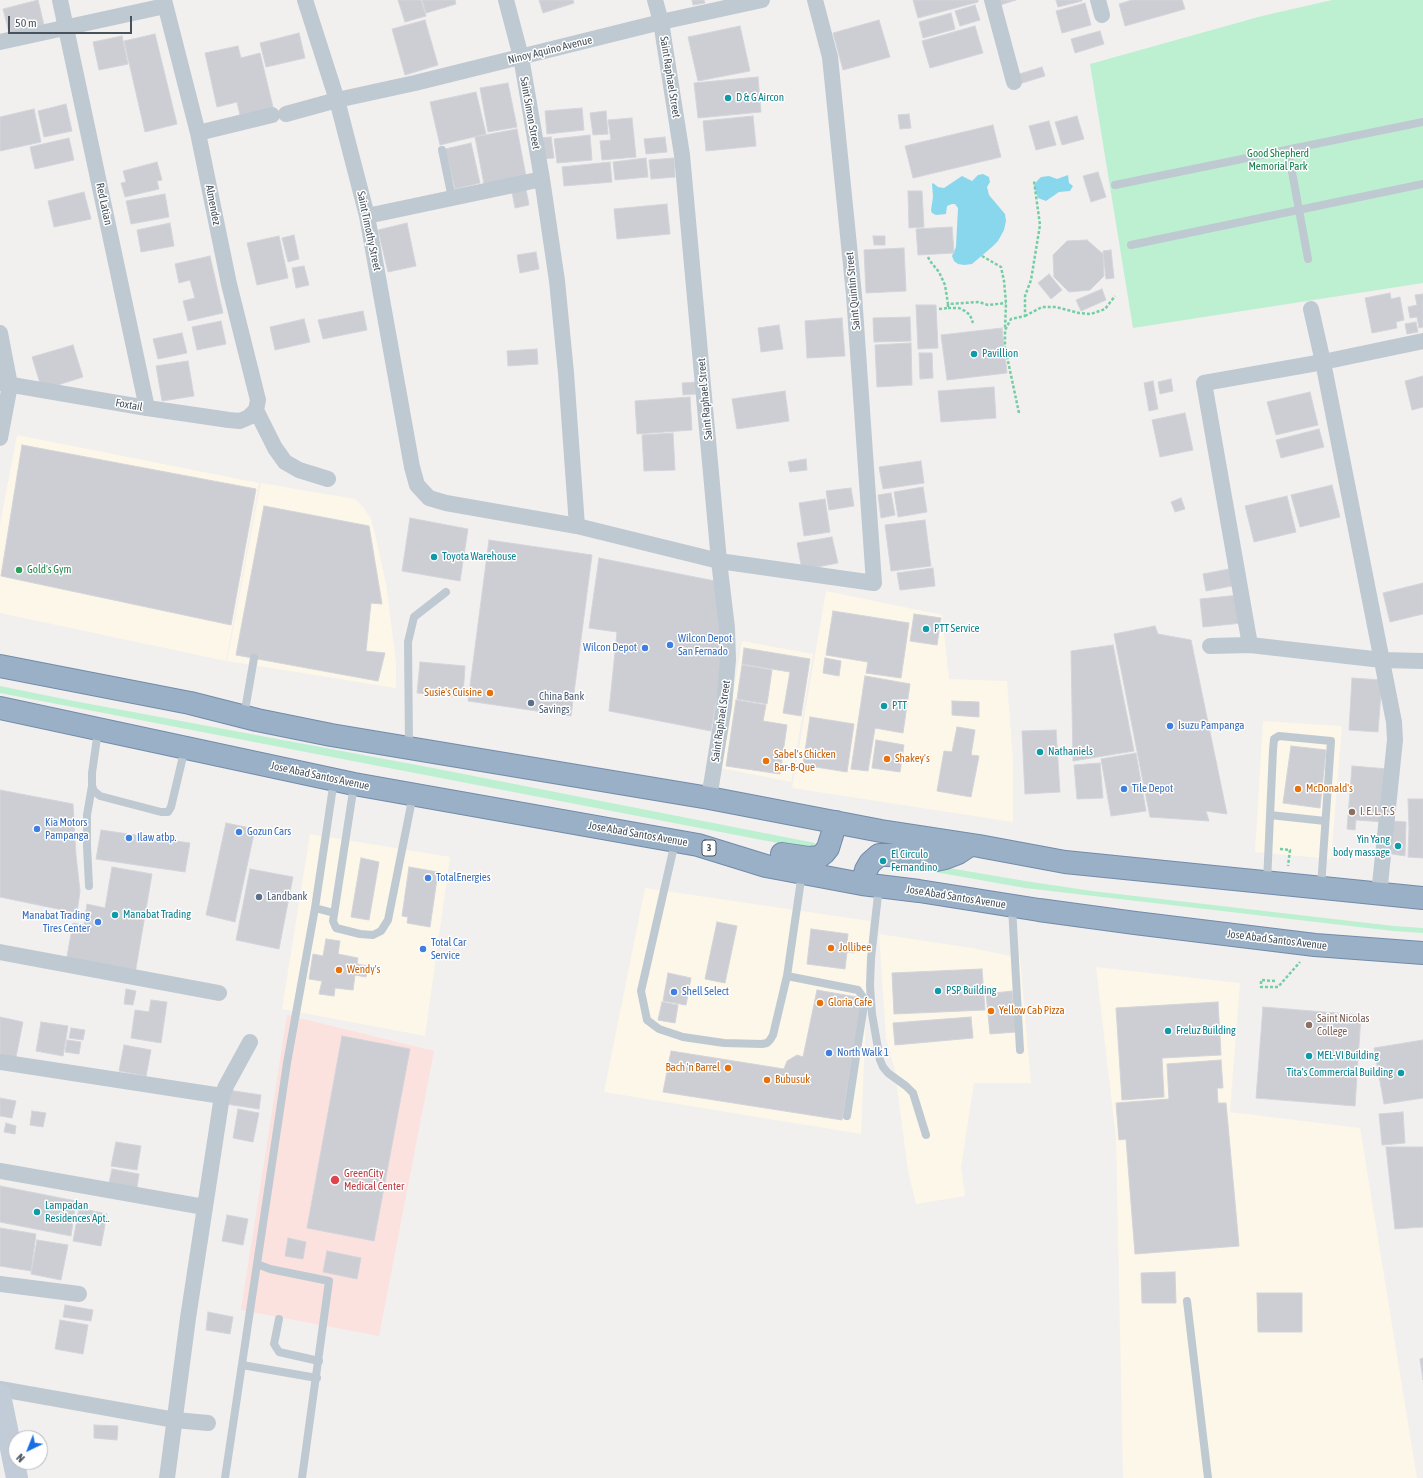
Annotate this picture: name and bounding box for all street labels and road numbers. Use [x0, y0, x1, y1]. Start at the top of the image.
street label: Ninoy Aquino Avenue [507, 33, 593, 67]
street label: Saint Raphael Street [657, 35, 683, 119]
street label: Saint Simon Street [517, 76, 543, 150]
street label: Red Latian [93, 182, 115, 226]
street label: Almendez [203, 184, 223, 226]
street label: Saint Timothy Street [354, 190, 384, 272]
street label: Saint Quintin Street [843, 251, 863, 331]
street label: Saint Raphael Street [695, 358, 715, 440]
street label: Foxtail [114, 396, 144, 414]
street label: Saint Raphael Street [709, 679, 733, 763]
street label: Jose Abad Santos Avenue [269, 759, 371, 793]
street label: Jose Abad Santos Avenue [587, 819, 689, 849]
road number: 3 [702, 840, 716, 856]
street label: Jose Abad Santos Avenue [905, 883, 1007, 911]
street label: Jose Abad Santos Avenue [1226, 927, 1328, 953]

